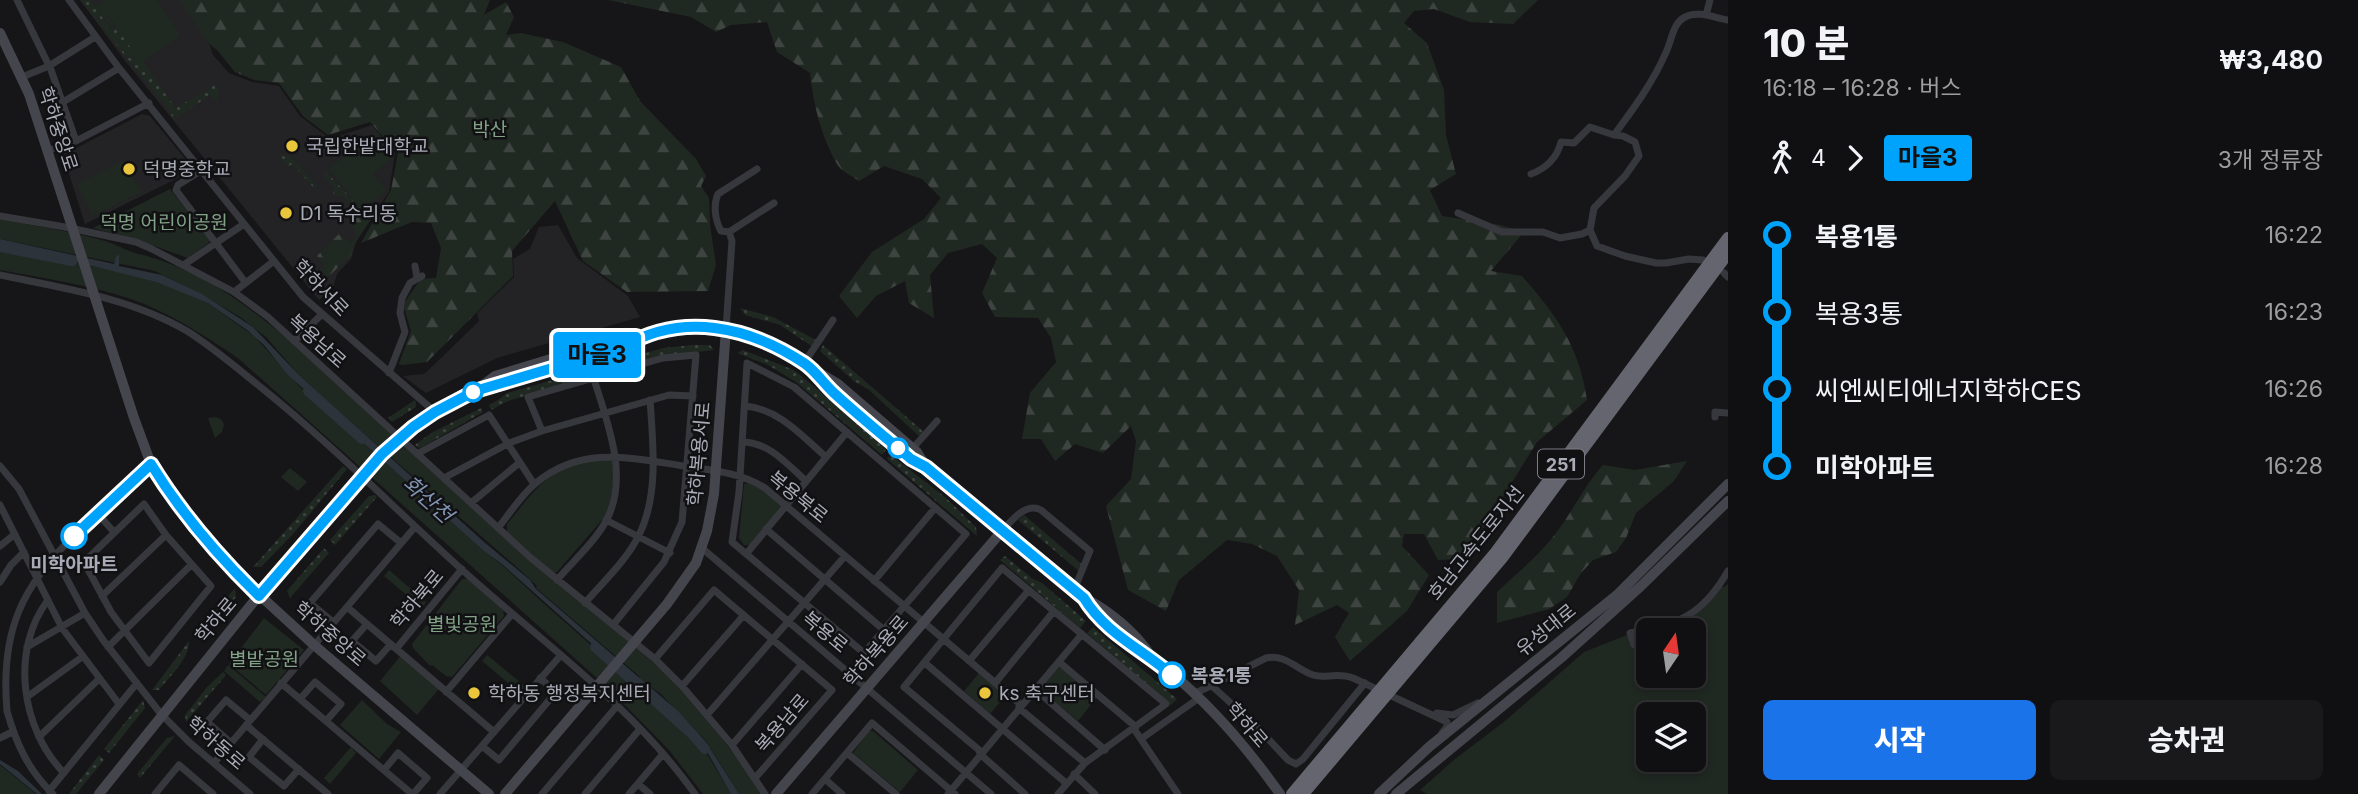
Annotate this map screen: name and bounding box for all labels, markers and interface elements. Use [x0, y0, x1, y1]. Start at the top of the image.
text: 10 분 [1763, 20, 1849, 66]
text: ₩3,480 [2219, 44, 2323, 75]
text: 16:18 – 16:28 · 버스 [1763, 74, 1962, 102]
street label: 학하중앙로 [34, 84, 82, 174]
park label: 박산 [473, 118, 507, 141]
place label: 국립한밭대학교 [306, 135, 428, 158]
marker: 국립한밭대학교 [284, 138, 300, 154]
icon: walk [1763, 139, 1801, 177]
icon: forward [1836, 139, 1874, 177]
text: 마을3 [1898, 143, 1958, 172]
text: 4 [1811, 144, 1826, 172]
text: 3개 정류장 [2218, 146, 2323, 174]
place label: 덕명중학교 [143, 158, 230, 181]
marker: 덕명중학교 [121, 161, 137, 177]
place label: D1 독수리동 [300, 202, 397, 225]
marker: D1 독수리동 [278, 205, 294, 221]
park label: 덕명 어린이공원 [100, 211, 228, 234]
text: 복용1통 [1815, 221, 1898, 252]
text: 16:22 [2265, 221, 2323, 249]
street label: 학하서로 [288, 255, 354, 321]
text: 복용3통 [1815, 298, 1903, 329]
text: 16:23 [2265, 298, 2323, 326]
street label: 복용남로 [283, 309, 351, 373]
line badge: 마을3 [557, 332, 637, 378]
text: 마을3 [567, 340, 627, 369]
text: 씨엔씨티에너지학하CES [1815, 375, 2082, 406]
text: 16:26 [2264, 375, 2323, 403]
unlabelled marker [463, 382, 483, 402]
street label: 학하복용서로 [683, 401, 715, 507]
unlabelled marker [888, 438, 908, 458]
road number: 251 [1538, 450, 1584, 478]
text: 미학아파트 [1815, 452, 1935, 483]
text: 16:28 [2265, 452, 2323, 480]
street label: 복용북로 [764, 466, 832, 528]
water label: 화산천 [398, 470, 460, 529]
street label: 호남고속도로지선 [1423, 481, 1529, 605]
marker: 미학아파트 [61, 523, 87, 549]
place label: 미학아파트 [30, 553, 118, 576]
street label: 학하북로 [386, 565, 448, 633]
street label: 학하로 [190, 593, 242, 647]
street label: 학하중앙로 [289, 597, 371, 671]
street label: 유성대로 [1512, 599, 1580, 661]
street label: 복용로 [798, 606, 852, 658]
street label: 학하복용로 [839, 610, 913, 692]
park label: 별빛공원 [427, 613, 497, 636]
north arrow [1636, 618, 1706, 688]
map controls [1636, 618, 1706, 772]
park label: 별밭공원 [229, 648, 299, 671]
marker: 복용1통 [1159, 662, 1185, 688]
place label: 복용1통 [1191, 664, 1252, 687]
place label: 학하동 행정복지센터 [488, 682, 651, 705]
place label: ks 축구센터 [999, 682, 1095, 705]
marker: 학하동 행정복지센터 [466, 685, 482, 701]
marker: ks 축구센터 [977, 685, 993, 701]
street label: 복용남로 [750, 689, 814, 757]
street label: 학하로 [1221, 698, 1273, 752]
button: 시작 [1763, 700, 2036, 780]
button: 승차권 [2050, 700, 2323, 780]
button: layers [1636, 702, 1706, 772]
street label: 학하동로 [182, 711, 250, 775]

